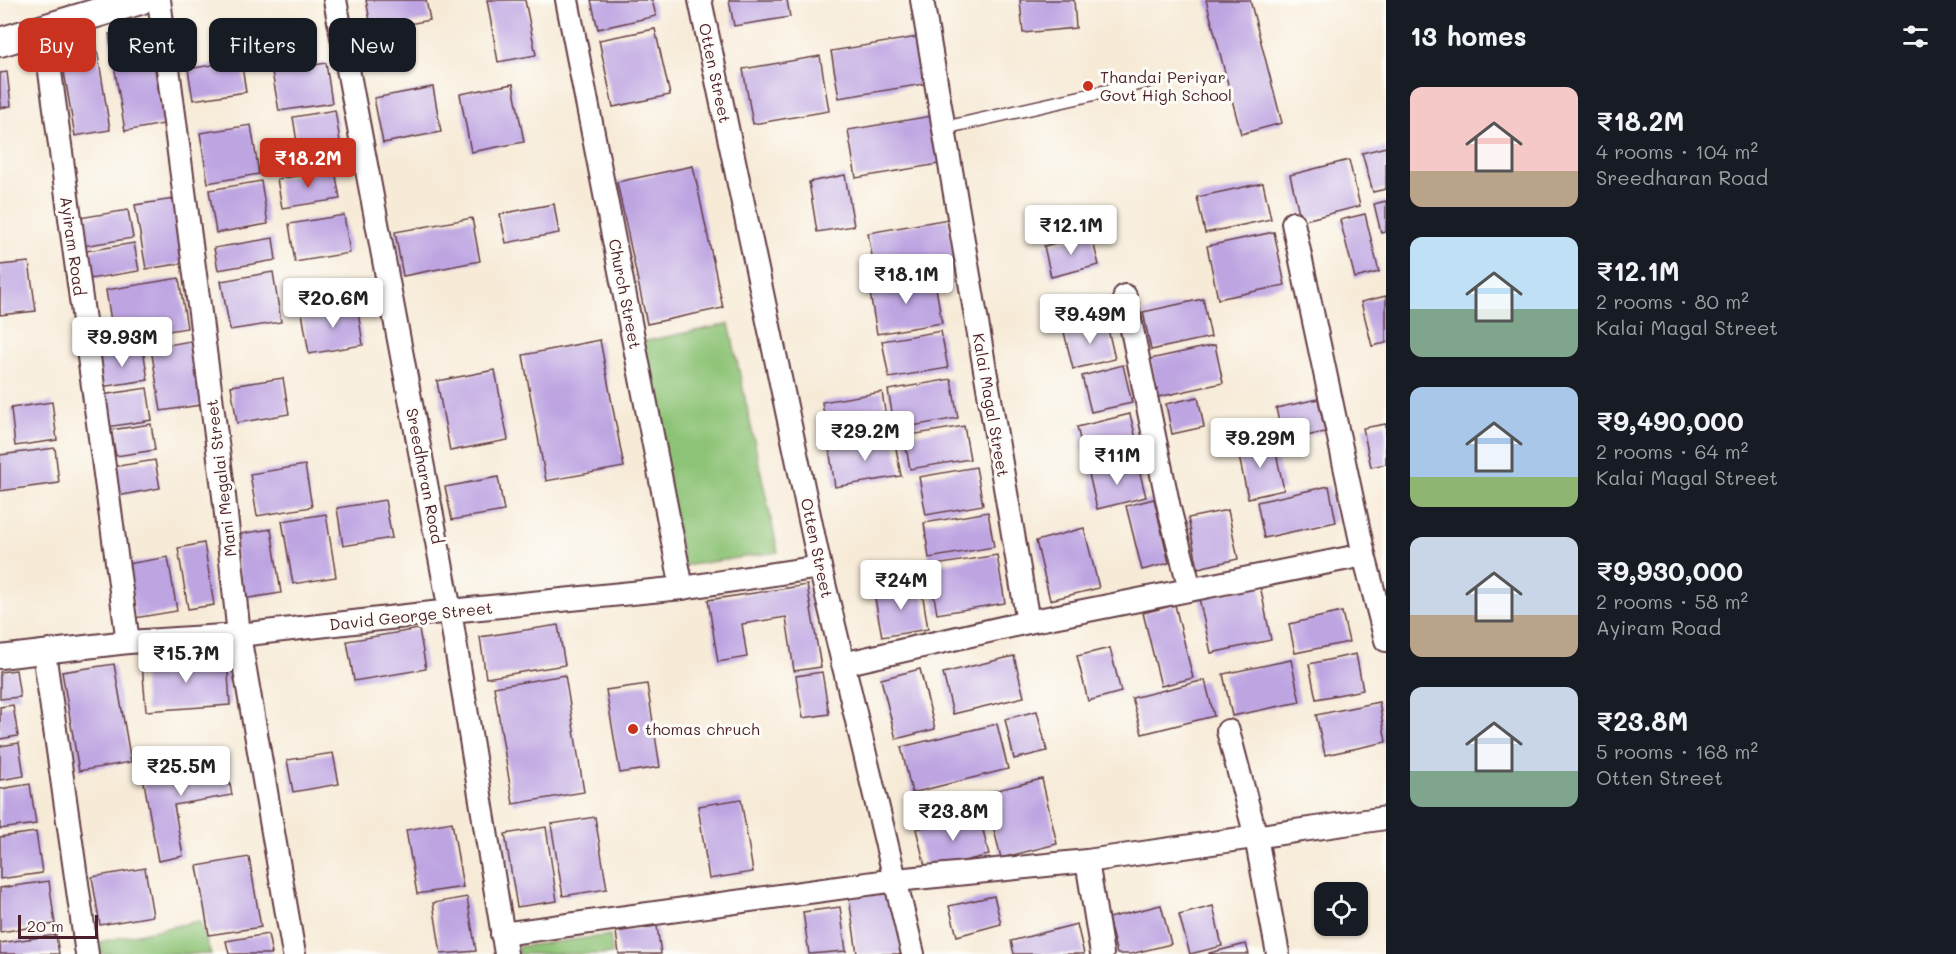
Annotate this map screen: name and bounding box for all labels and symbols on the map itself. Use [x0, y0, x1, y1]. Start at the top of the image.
street label: Otten Street [695, 21, 736, 125]
place label: Thandai Periyar Govt High School [1100, 66, 1232, 105]
marker: Thandai Periyar Govt High School [1081, 79, 1095, 93]
pin: ₹18.2M [259, 138, 357, 189]
street label: Ayiram Road [56, 195, 91, 297]
pin: ₹12.1M [1022, 205, 1120, 256]
street label: Church Street [605, 237, 646, 351]
pin: ₹18.1M [857, 254, 955, 305]
pin: ₹20.6M [284, 278, 382, 329]
pin: ₹9.49M [1041, 294, 1139, 345]
pin: ₹9.93M [73, 317, 171, 368]
street label: Kalai Magal Street [969, 331, 1014, 478]
street label: Mani Megalai Street [200, 398, 241, 558]
street label: Sreedharan Road [402, 406, 449, 546]
pin: ₹29.2M [816, 411, 914, 462]
pin: ₹9.29M [1211, 418, 1309, 469]
pin: ₹11M [1081, 435, 1153, 486]
street label: Otten Street [797, 496, 838, 600]
pin: ₹24M [865, 560, 937, 611]
street label: David George Street [328, 596, 494, 635]
pin: ₹15.7M [137, 633, 235, 684]
place label: thomas chruch [645, 718, 760, 739]
marker: thomas chruch [626, 722, 640, 736]
pin: ₹25.5M [132, 746, 230, 797]
pin: ₹23.8M [904, 791, 1002, 842]
scale bar [18, 912, 98, 940]

